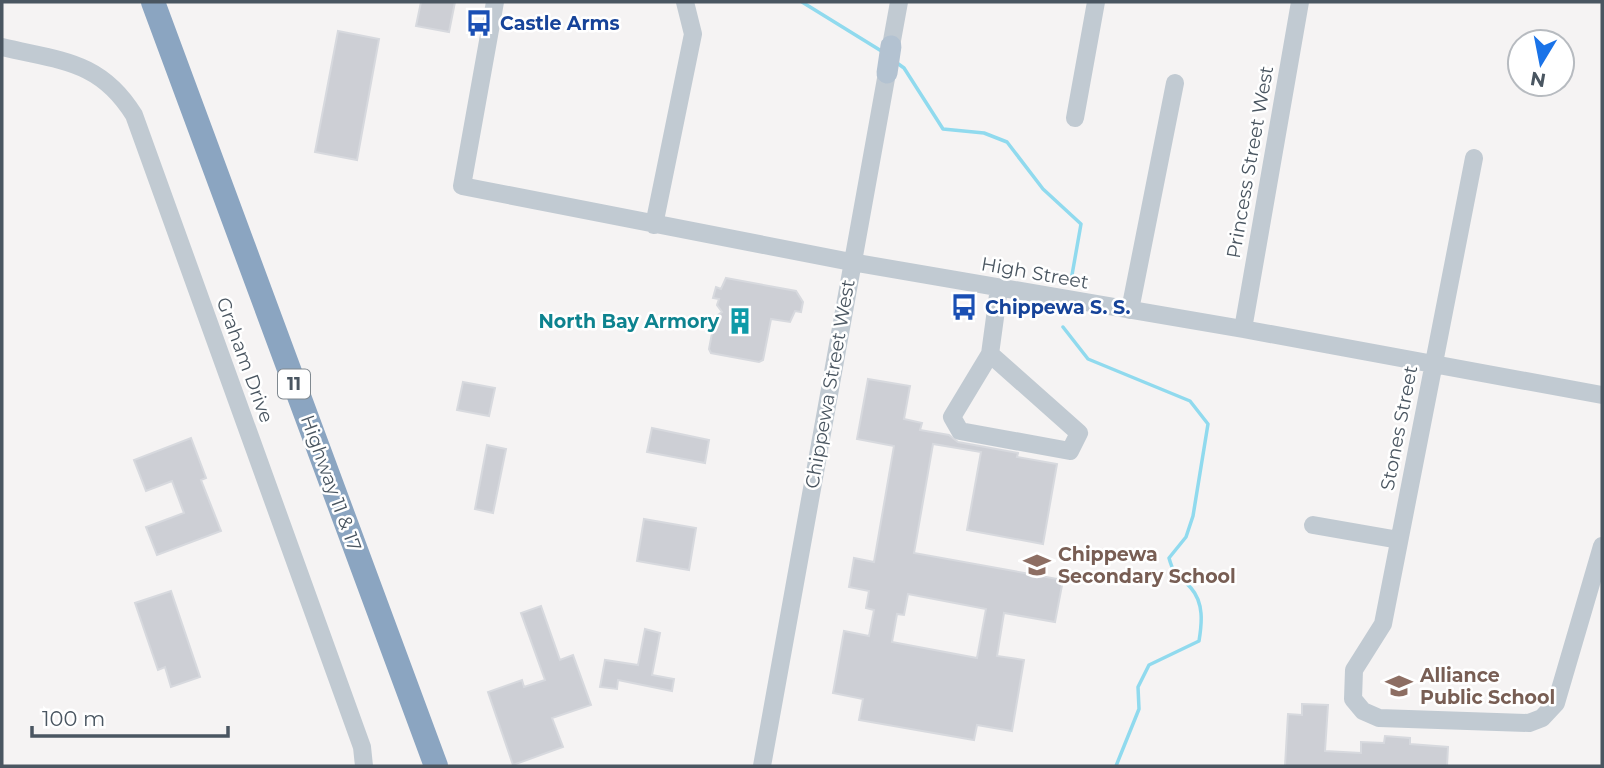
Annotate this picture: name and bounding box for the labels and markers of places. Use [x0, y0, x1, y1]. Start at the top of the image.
bus stop icon: Castle Arms [464, 8, 494, 38]
place label: Castle Arms [500, 12, 620, 35]
bus stop icon: Chippewa S. S. [949, 292, 979, 322]
place label: Chippewa S. S. [985, 296, 1130, 319]
building icon: North Bay Armory [725, 306, 755, 336]
place label: North Bay Armory [538, 310, 720, 333]
place label: Chippewa Secondary School [1058, 543, 1236, 588]
school or university icon: Chippewa Secondary School [1022, 550, 1052, 580]
place label: Alliance Public School [1419, 664, 1555, 709]
school or university icon: Alliance Public School [1384, 671, 1414, 701]

